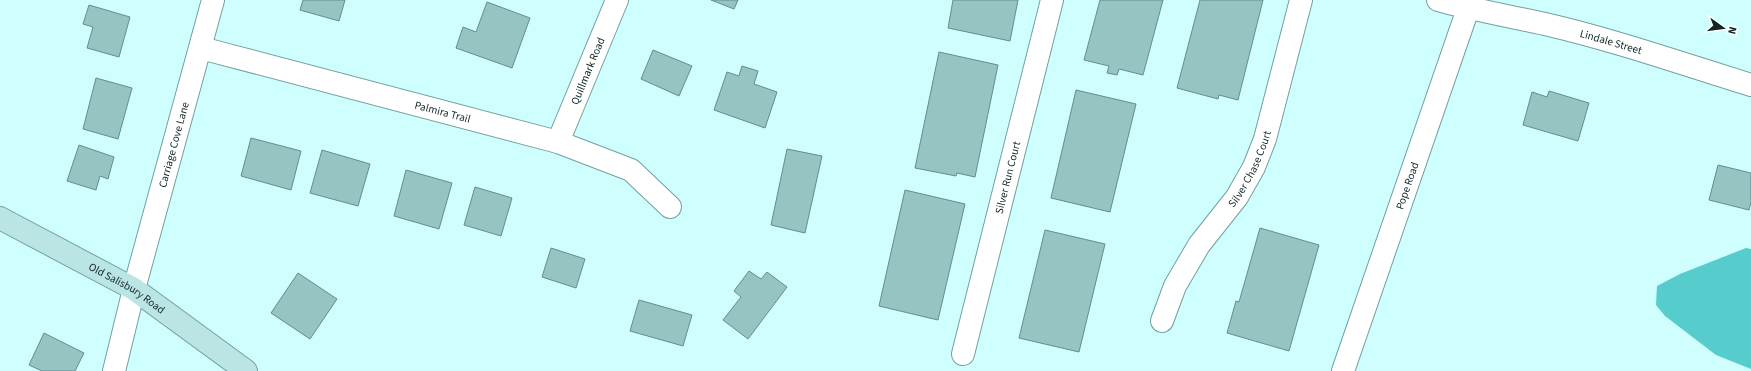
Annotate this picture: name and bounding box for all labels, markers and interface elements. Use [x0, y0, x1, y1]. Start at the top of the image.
north arrow [1703, 8, 1743, 48]
text: N [1724, 25, 1740, 36]
street label: Lindale Street [1578, 26, 1644, 58]
street label: Quillmark Road [567, 35, 609, 107]
street label: Palmira Trail [413, 98, 472, 127]
street label: Carriage Cove Lane [155, 100, 193, 189]
street label: Silver Chase Court [1225, 129, 1275, 211]
street label: Silver Run Court [992, 139, 1024, 215]
street label: Pope Road [1392, 160, 1423, 212]
street label: Old Salisbury Road [86, 259, 168, 317]

